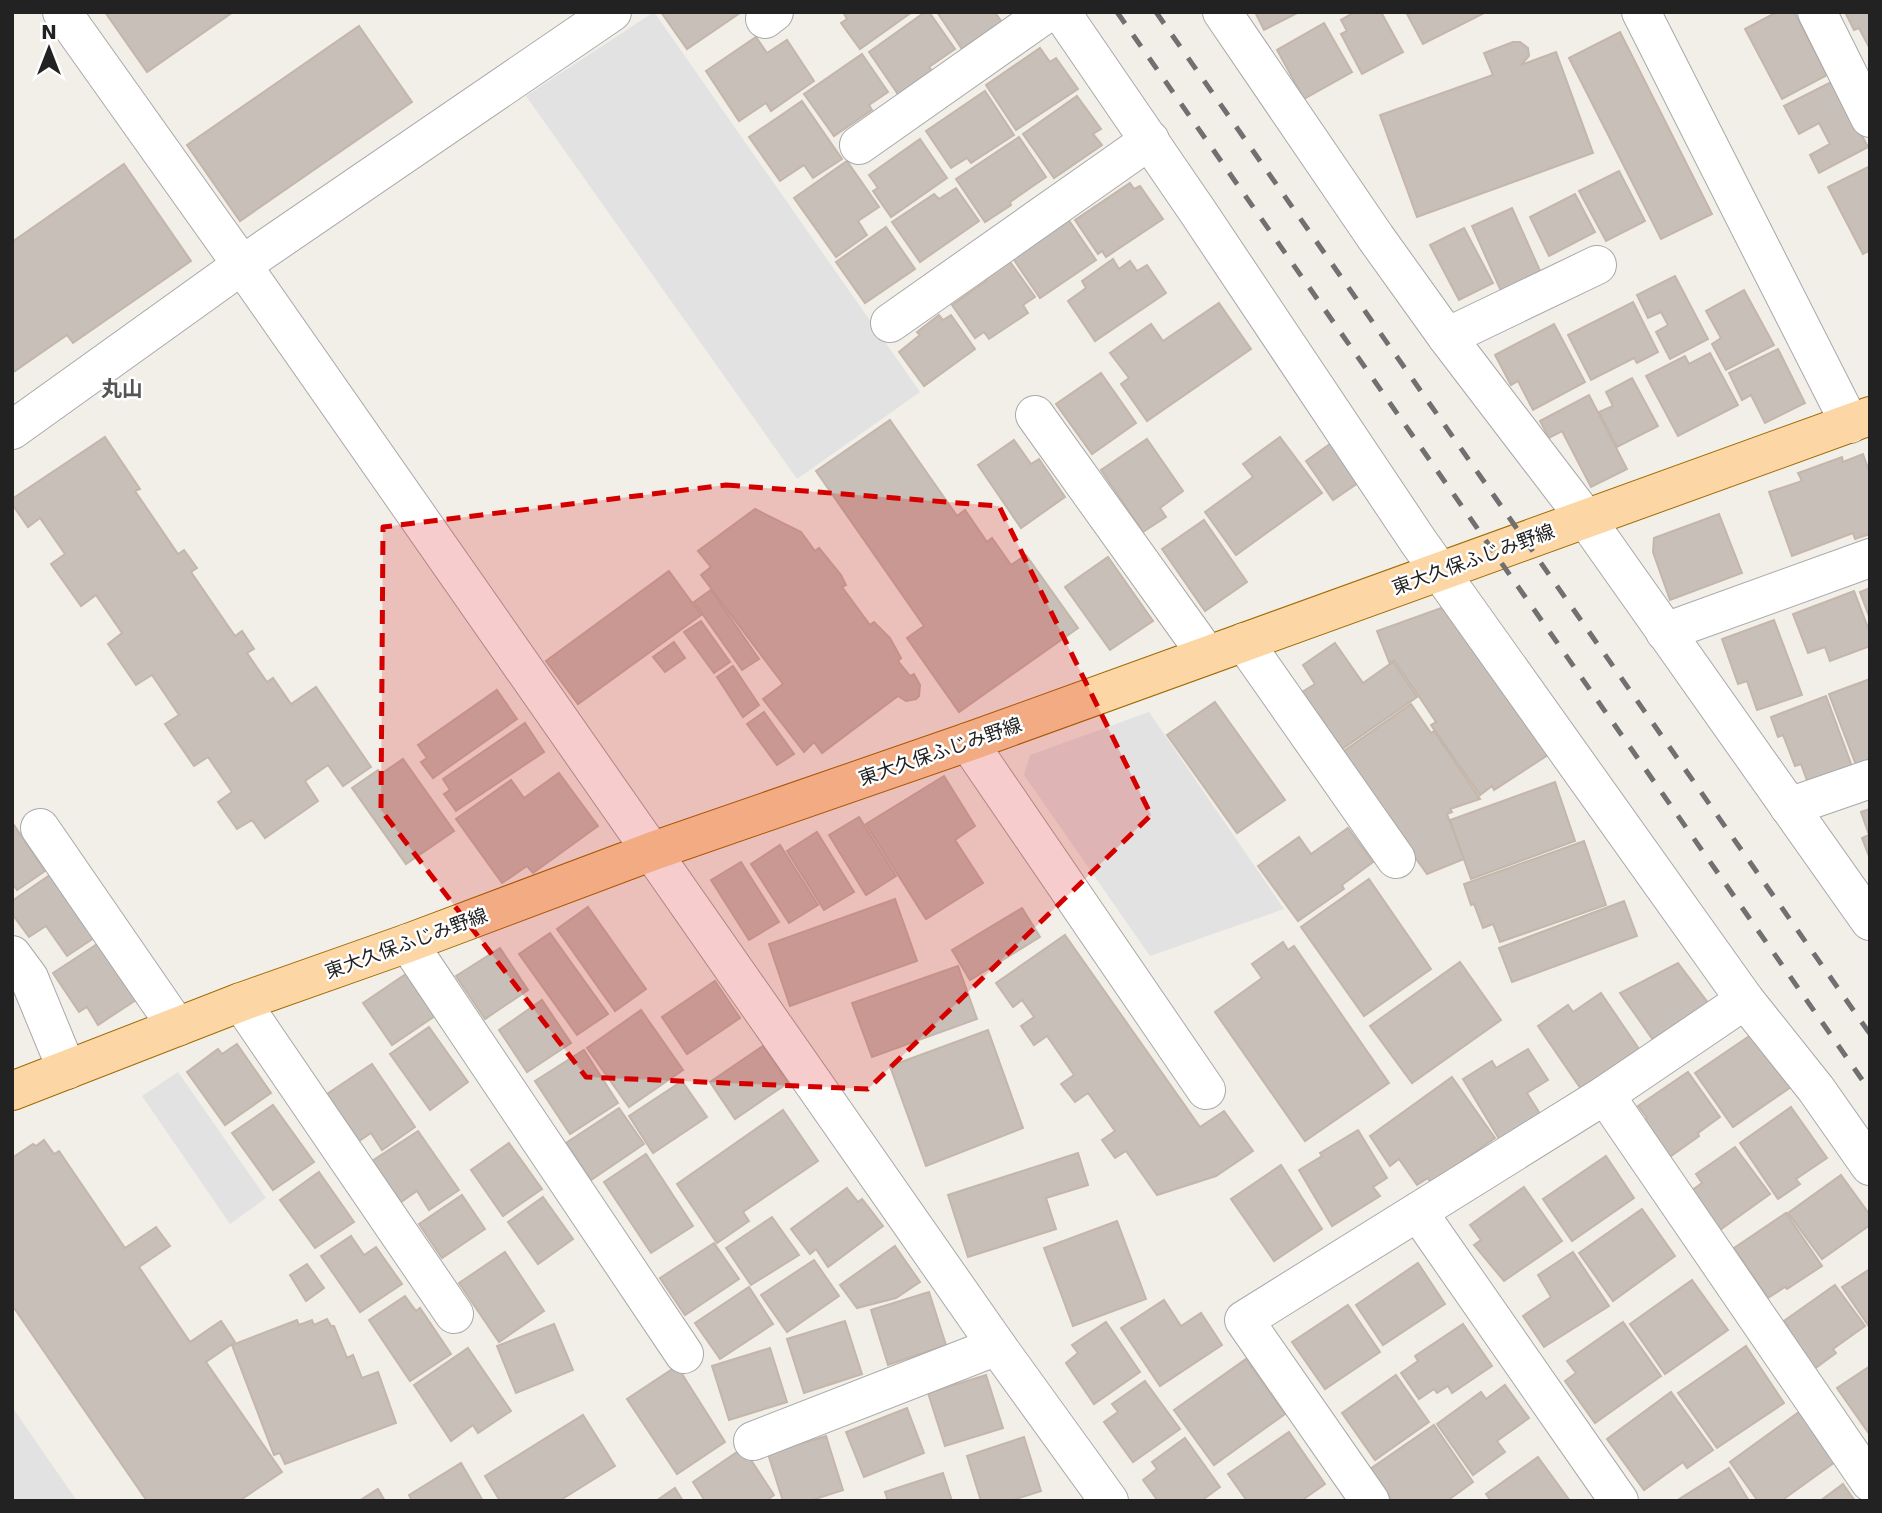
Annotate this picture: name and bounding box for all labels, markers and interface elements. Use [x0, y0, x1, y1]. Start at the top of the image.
north arrow [14, 14, 84, 84]
text: N [41, 21, 57, 43]
district label: 丸山 [101, 377, 143, 401]
street label: 東大久保ふじみ野線 [1389, 519, 1557, 599]
street label: 東大久保ふじみ野線 [856, 713, 1024, 789]
street label: 東大久保ふじみ野線 [322, 903, 490, 983]

